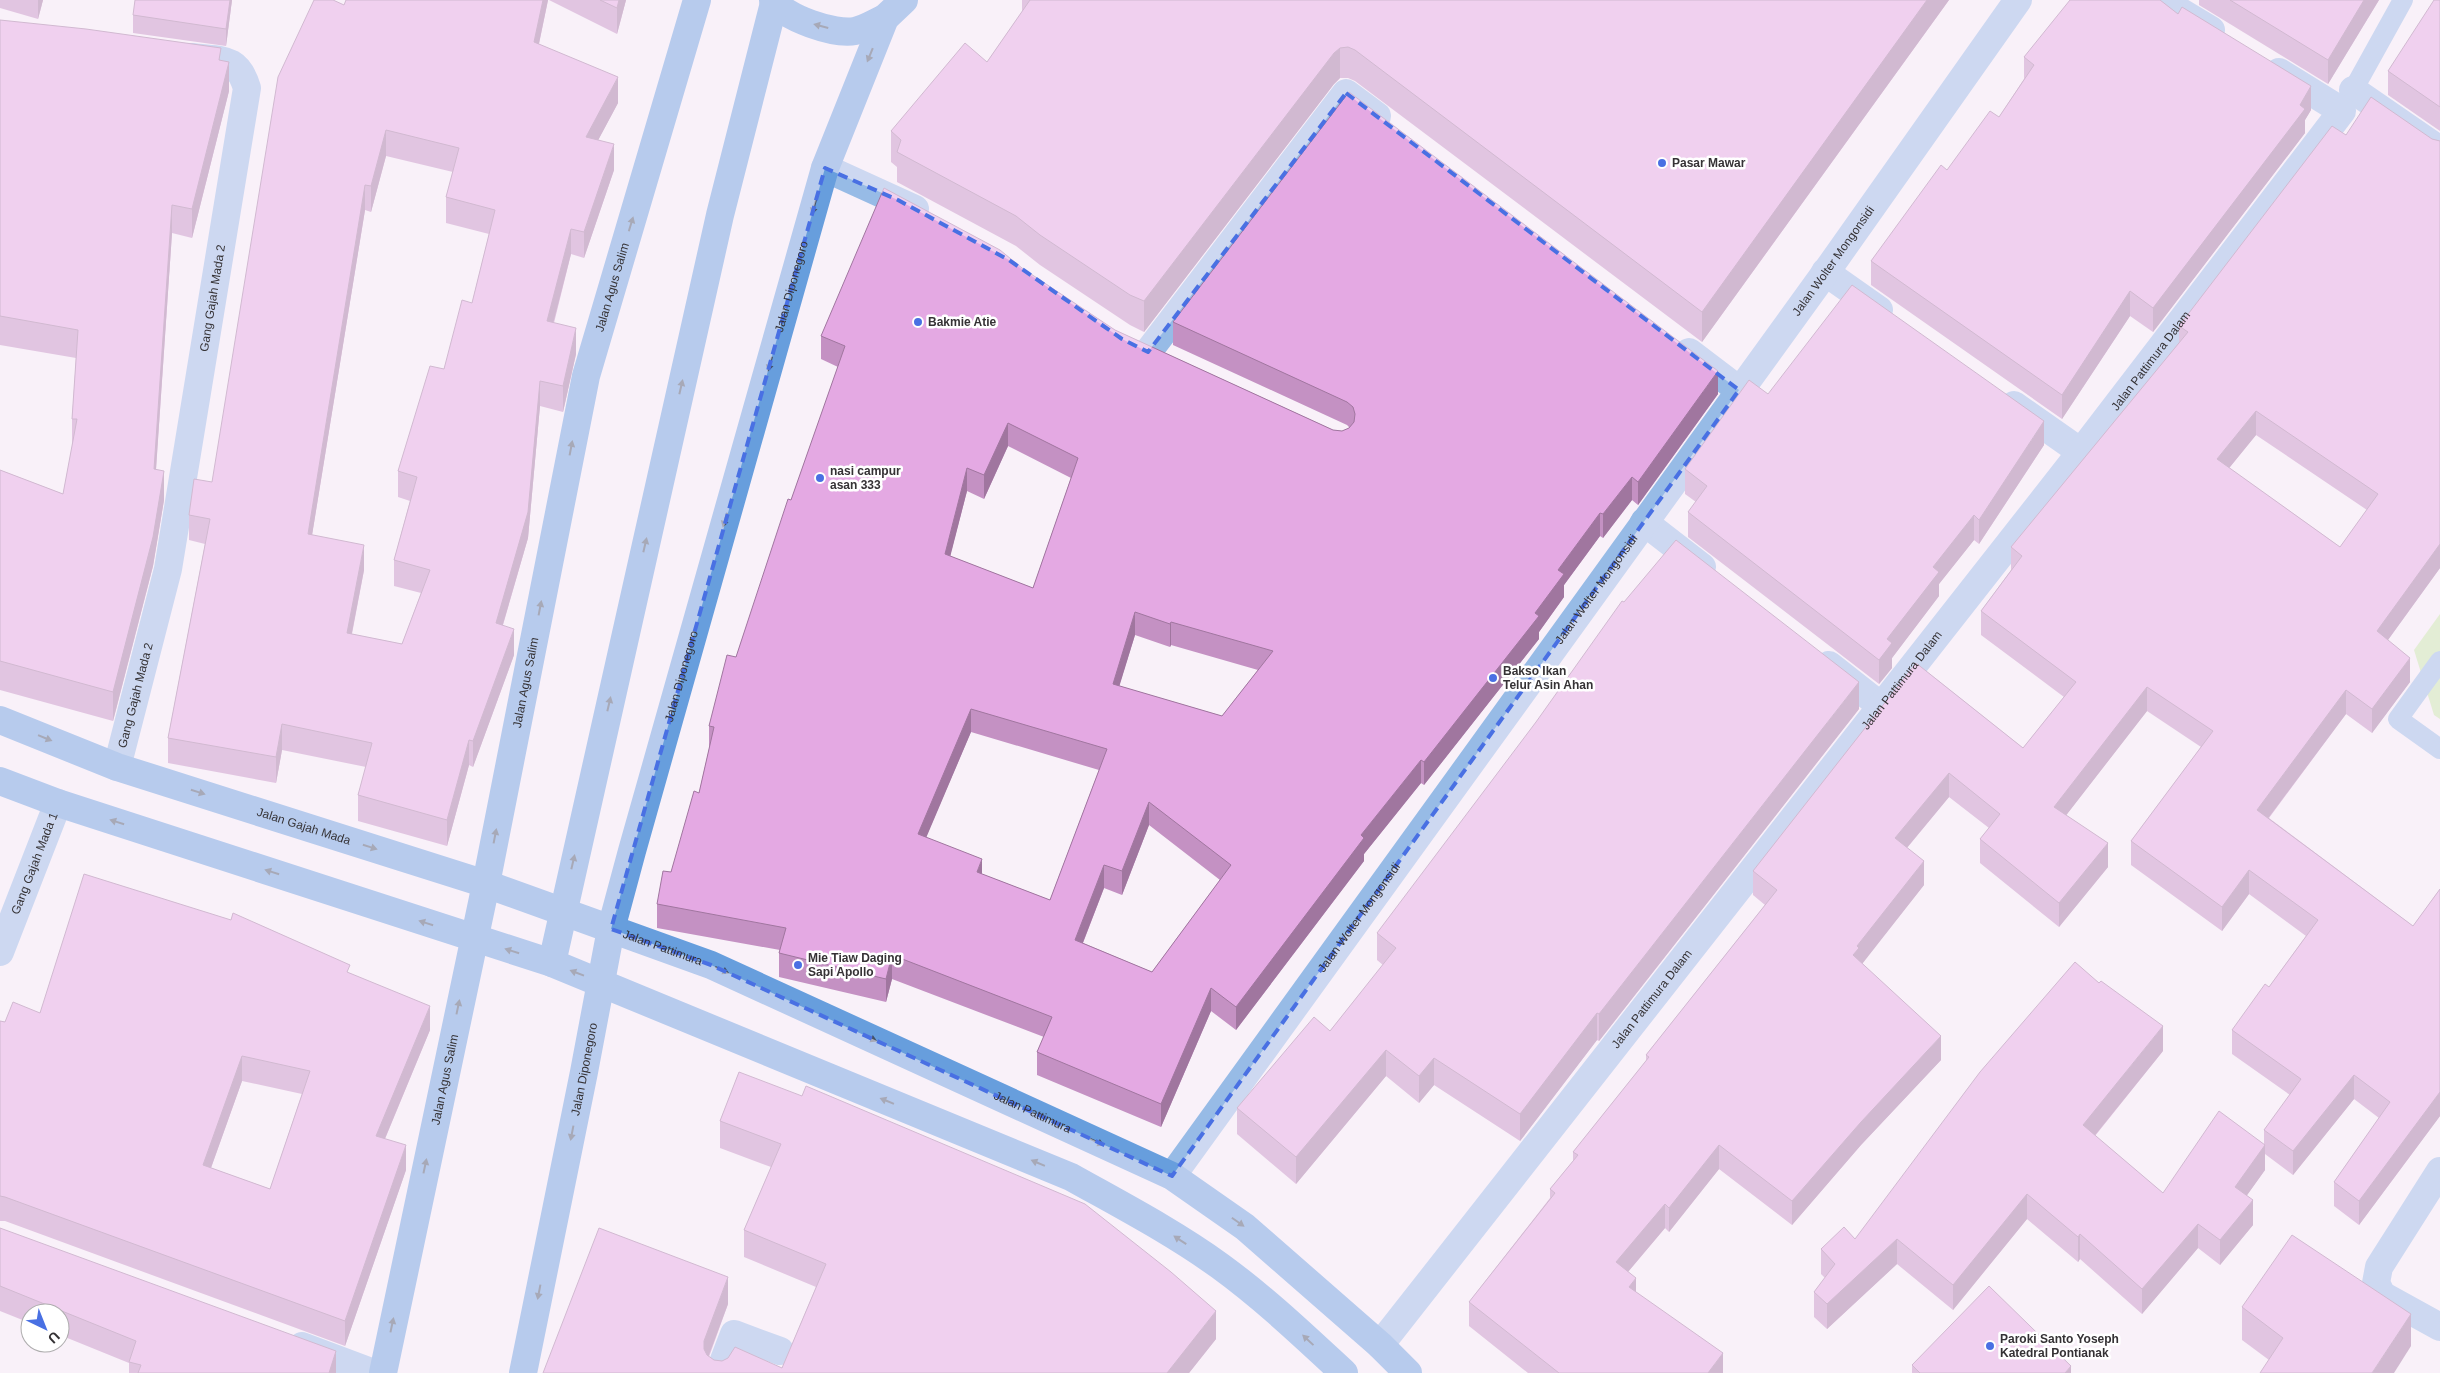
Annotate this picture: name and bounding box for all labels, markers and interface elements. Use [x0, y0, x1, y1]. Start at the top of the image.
one-way arrow [814, 22, 829, 30]
one-way arrow [866, 48, 874, 63]
place label: Pasar Mawar [1672, 156, 1746, 170]
marker: Pasar Mawar [1656, 157, 1668, 169]
one-way arrow [810, 200, 818, 215]
street label: Jalan Wolter Mongonsidi [1789, 203, 1877, 319]
one-way arrow [627, 216, 635, 231]
street label: Jalan Diponegoro [772, 239, 811, 334]
street label: Jalan Agus Salim [592, 241, 632, 333]
street label: Gang Gajah Mada 2 [197, 243, 228, 353]
street label: Jalan Pattimura Dalam [2108, 308, 2193, 413]
place label: Bakmie Atie [928, 315, 997, 329]
marker: Bakmie Atie [912, 316, 924, 328]
one-way arrow [765, 356, 773, 371]
one-way arrow [677, 379, 685, 394]
one-way arrow [568, 440, 576, 456]
place label: nasi campur asan 333 [830, 464, 901, 492]
marker: nasi campur asan 333 [814, 472, 826, 484]
one-way arrow [721, 513, 729, 528]
street label: Jalan Wolter Mongonsidi [1552, 532, 1640, 647]
one-way arrow [641, 538, 649, 553]
one-way arrow [536, 600, 544, 615]
street label: Jalan Pattimura Dalam [1859, 628, 1945, 732]
street label: Jalan Diponegoro [662, 629, 701, 724]
street label: Jalan Agus Salim [510, 636, 541, 729]
street label: Gang Gajah Mada 2 [115, 641, 156, 750]
place label: Bakso Ikan Telur Asin Ahan [1503, 664, 1593, 692]
marker: Bakso Ikan Telur Asin Ahan [1487, 672, 1499, 684]
one-way arrow [605, 696, 613, 711]
one-way arrow [38, 734, 53, 742]
one-way arrow [191, 789, 206, 797]
street label: Jalan Gajah Mada [255, 805, 353, 848]
street label: Gang Gajah Mada 1 [8, 810, 61, 916]
one-way arrow [109, 818, 124, 826]
one-way arrow [491, 828, 499, 843]
one-way arrow [363, 843, 378, 851]
one-way arrow [570, 854, 578, 870]
street label: Jalan Wolter Mongonsidi [1315, 860, 1403, 975]
one-way arrow [264, 868, 279, 876]
one-way arrow [419, 918, 434, 926]
street label: Jalan Pattimura [621, 927, 705, 968]
one-way arrow [504, 946, 519, 954]
street label: Jalan Pattimura Dalam [1609, 947, 1695, 1051]
place label: Mie Tiaw Daging Sapi Apollo [808, 951, 902, 979]
marker: Mie Tiaw Daging Sapi Apollo [792, 959, 804, 971]
one-way arrow [715, 966, 729, 974]
one-way arrow [569, 969, 584, 977]
one-way arrow [454, 999, 462, 1015]
street label: Jalan Diponegoro [568, 1021, 600, 1117]
street label: Jalan Agus Salim [428, 1033, 461, 1126]
one-way arrow [863, 1034, 877, 1042]
street label: Jalan Pattimura [992, 1088, 1074, 1136]
one-way arrow [879, 1097, 894, 1105]
one-way arrow [568, 1126, 576, 1141]
one-way arrow [1090, 1138, 1104, 1146]
one-way arrow [422, 1158, 430, 1174]
one-way arrow [1031, 1158, 1045, 1166]
one-way arrow [1231, 1217, 1245, 1227]
one-way arrow [1173, 1235, 1187, 1245]
one-way arrow [535, 1285, 543, 1301]
north arrow [20, 1303, 70, 1353]
one-way arrow [389, 1317, 397, 1333]
text: U [45, 1328, 63, 1347]
place label: Paroki Santo Yoseph Katedral Pontianak [2000, 1332, 2119, 1360]
one-way arrow [1302, 1334, 1314, 1346]
marker: Paroki Santo Yoseph Katedral Pontianak [1984, 1340, 1996, 1352]

